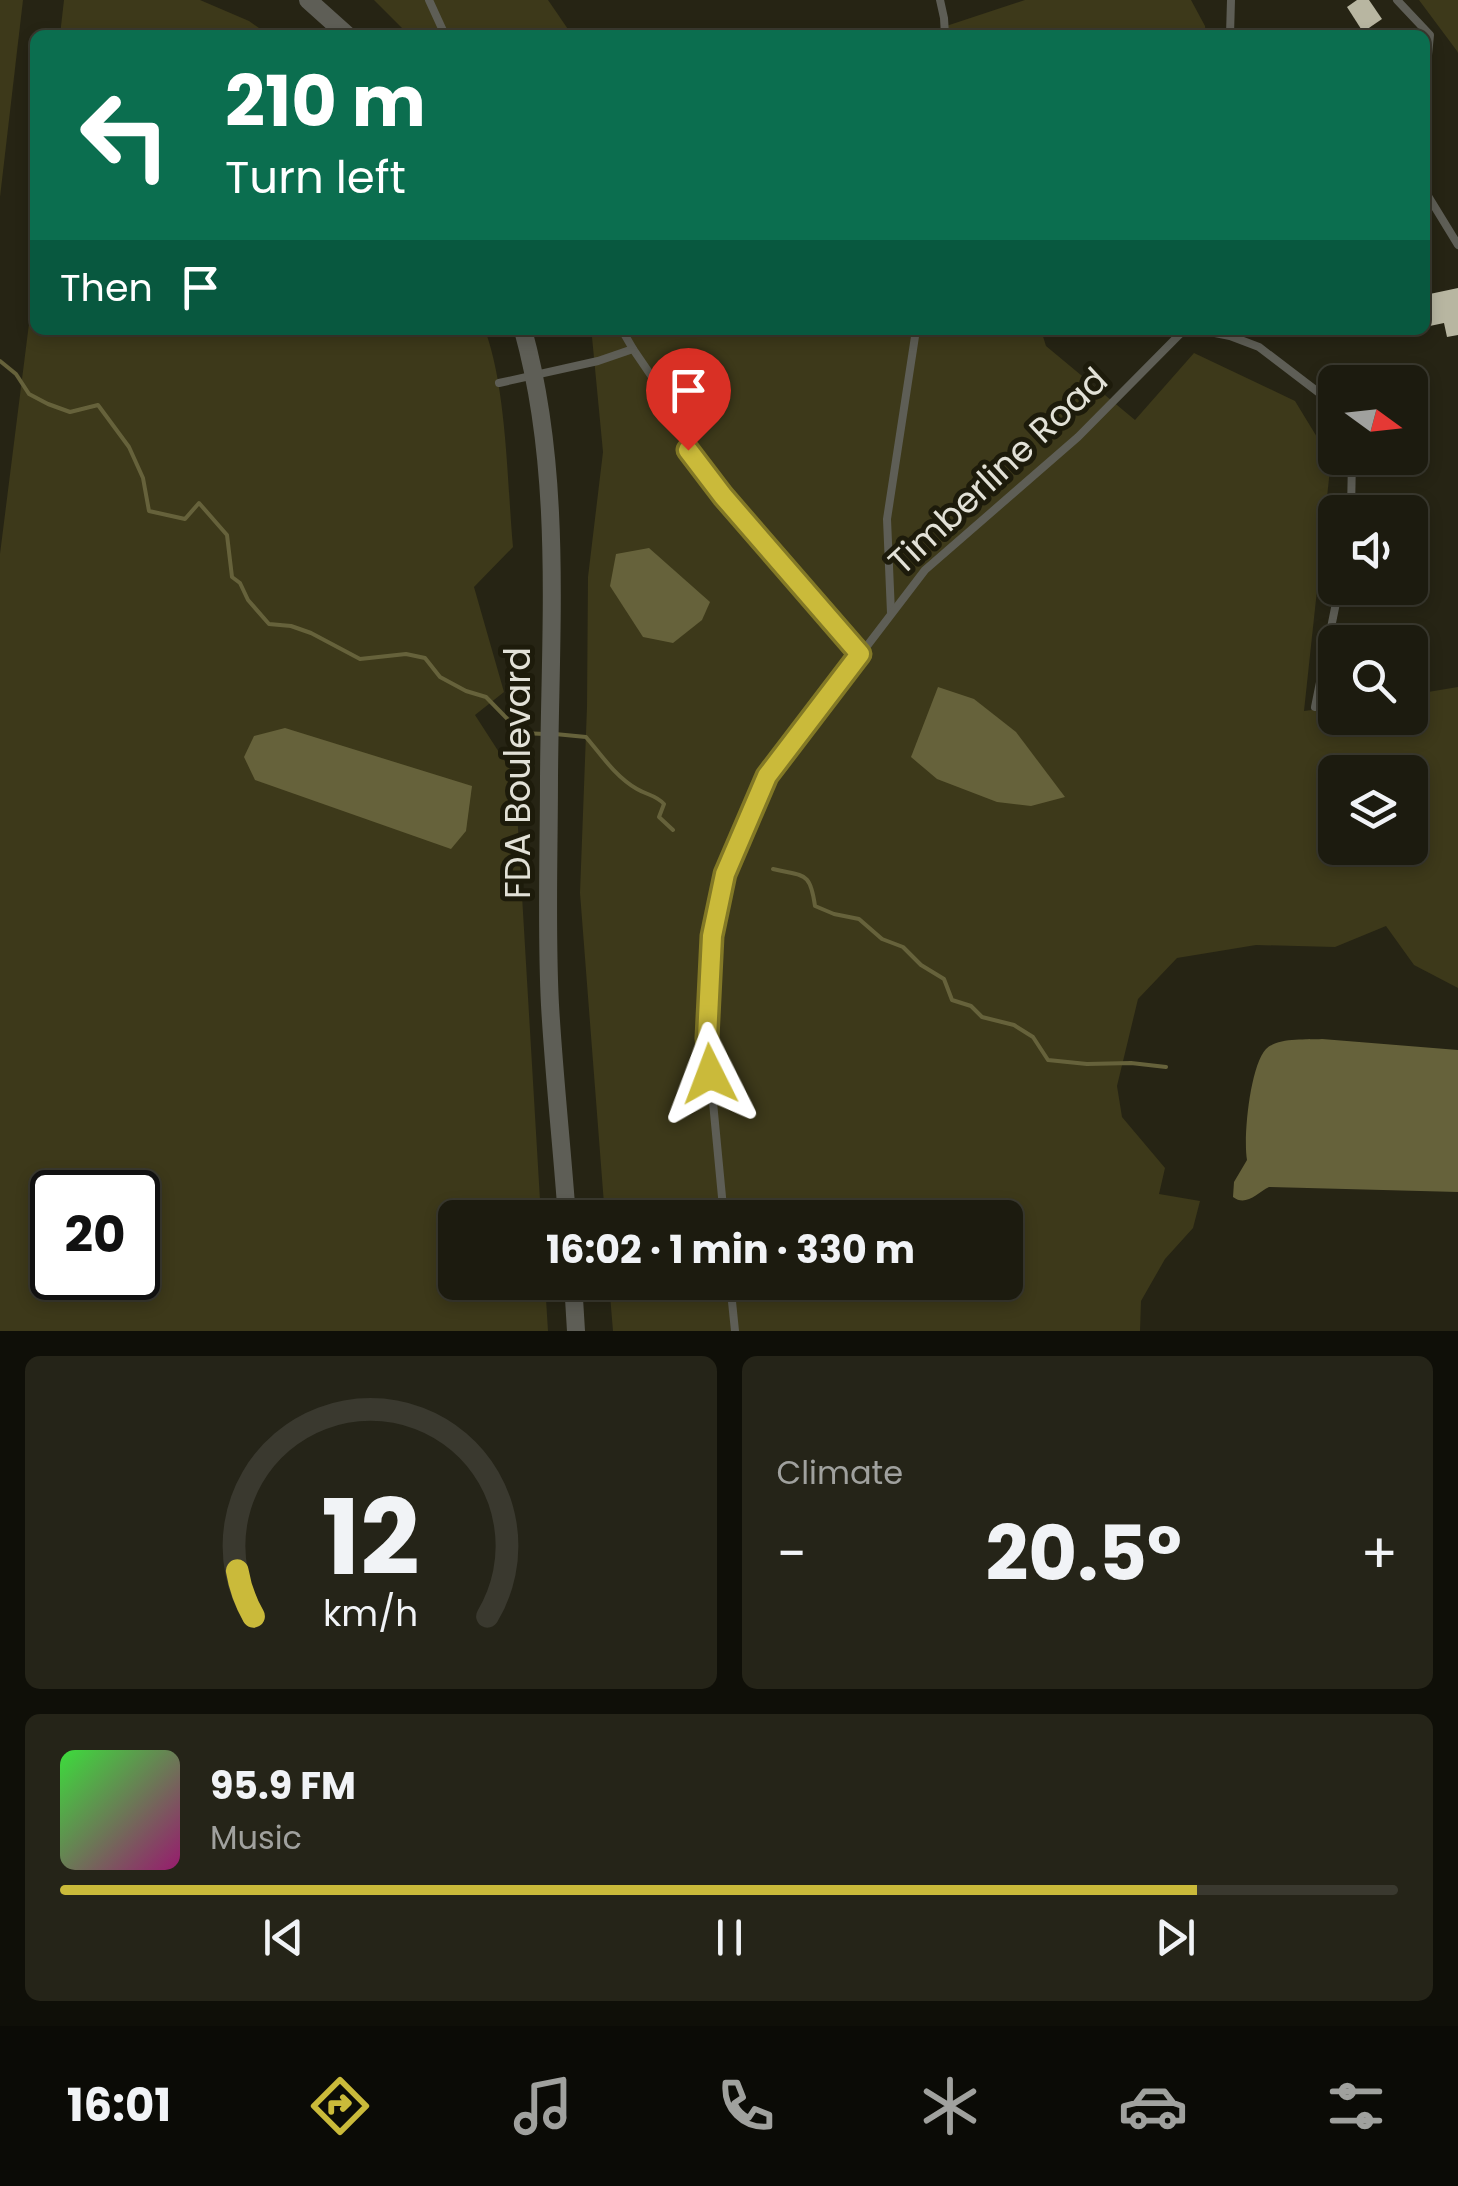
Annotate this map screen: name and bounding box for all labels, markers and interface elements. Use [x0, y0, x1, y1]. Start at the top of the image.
text: 210 m [225, 52, 426, 151]
icon: left [60, 70, 190, 200]
text: Turn left [225, 146, 406, 209]
icon: arrive [173, 260, 228, 315]
text: Then [60, 261, 153, 314]
pin [646, 348, 731, 451]
street label: Timberline Road [877, 356, 1118, 585]
icon: arrive [661, 363, 716, 418]
north arrow [1318, 365, 1428, 475]
map controls [1318, 365, 1428, 865]
button: sound [1318, 495, 1428, 605]
button: search [1318, 625, 1428, 735]
street label: FDA Boulevard [493, 647, 542, 899]
button: layers [1318, 755, 1428, 865]
position arrow [658, 1022, 762, 1126]
speed limit sign: 20 [30, 1170, 160, 1300]
text: 16:02 · 1 min · 330 m [546, 1223, 915, 1276]
text: Climate [777, 1450, 903, 1495]
text: 12 [321, 1465, 420, 1610]
text: 20.5° [985, 1501, 1182, 1606]
text: − [777, 1515, 807, 1592]
text: + [1360, 1515, 1398, 1592]
text: km/h [323, 1588, 418, 1639]
text: 95.9 FM [210, 1759, 356, 1812]
text: Music [210, 1815, 302, 1860]
icon: previous [256, 1910, 311, 1965]
icon: pause [702, 1910, 757, 1965]
icon: next [1148, 1910, 1203, 1965]
icon: directions [305, 2071, 375, 2141]
icon: music [508, 2071, 578, 2141]
icon: phone [711, 2071, 781, 2141]
icon: climate [915, 2071, 985, 2141]
icon: car [1118, 2071, 1188, 2141]
icon: filters [1321, 2071, 1391, 2141]
text: 16:01 [67, 2074, 171, 2137]

